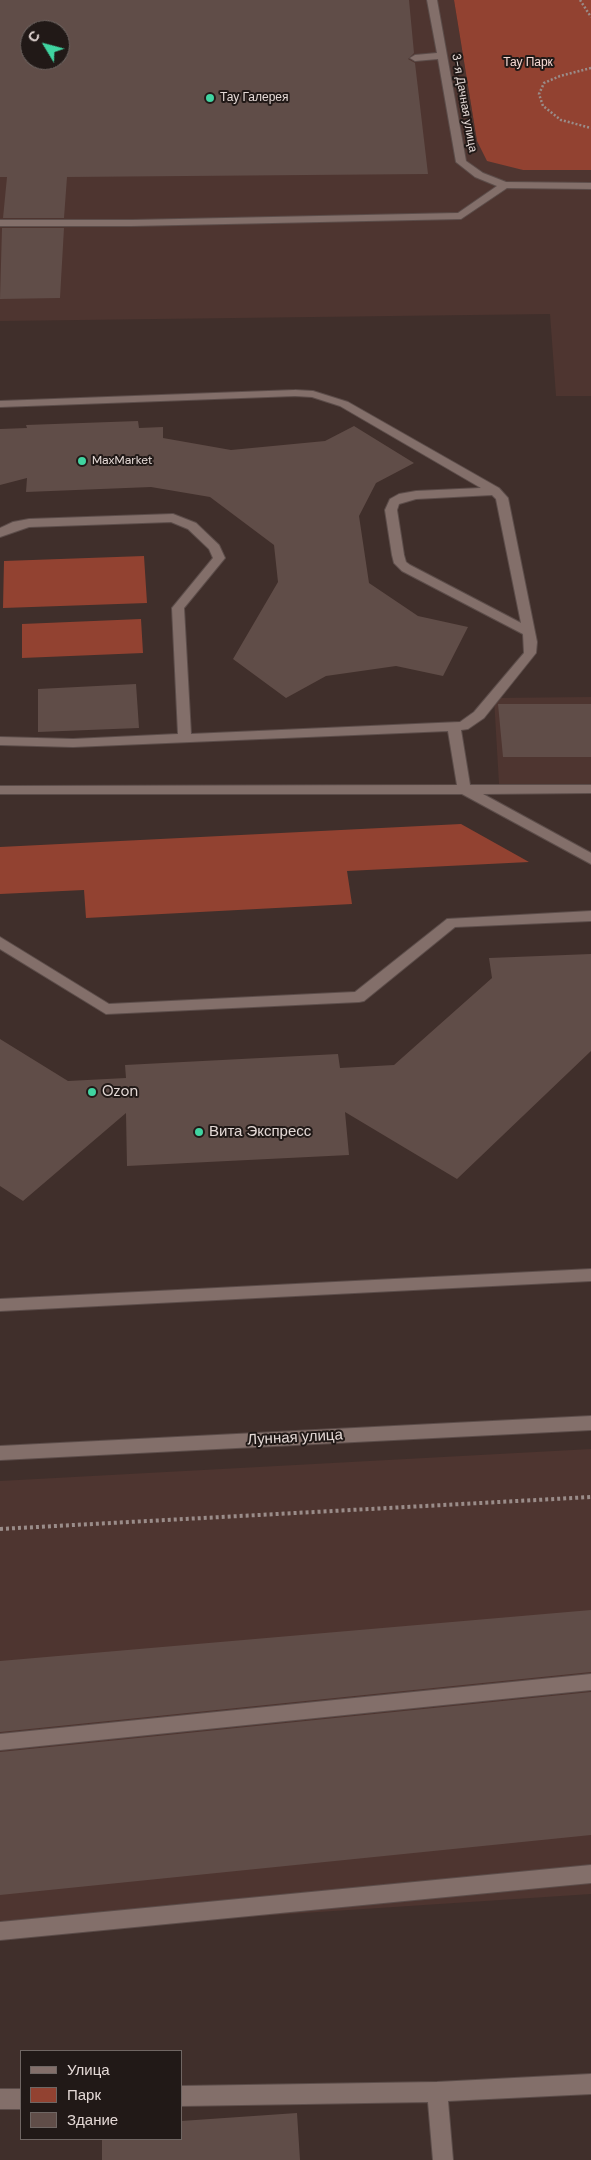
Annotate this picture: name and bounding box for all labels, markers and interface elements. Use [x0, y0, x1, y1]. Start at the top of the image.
north arrow [20, 20, 70, 70]
text: С [24, 27, 44, 46]
street label: 3-я Дачная улица [448, 52, 480, 154]
park label: Тау Парк [503, 56, 553, 70]
place label: Тау Галерея [220, 91, 289, 105]
marker: Тау Галерея [204, 92, 216, 104]
place label: MaxMarket [92, 454, 153, 468]
marker: MaxMarket [76, 455, 88, 467]
place label: Ozon [102, 1083, 138, 1101]
marker: Ozon [86, 1086, 98, 1098]
place label: Вита Экспресс [209, 1123, 311, 1141]
marker: Вита Экспресс [193, 1126, 205, 1138]
street label: Лунная улица [247, 1427, 343, 1449]
legend [20, 2050, 182, 2140]
text: Улица [67, 2060, 110, 2080]
text: Парк [67, 2085, 101, 2105]
text: Здание [67, 2110, 118, 2130]

